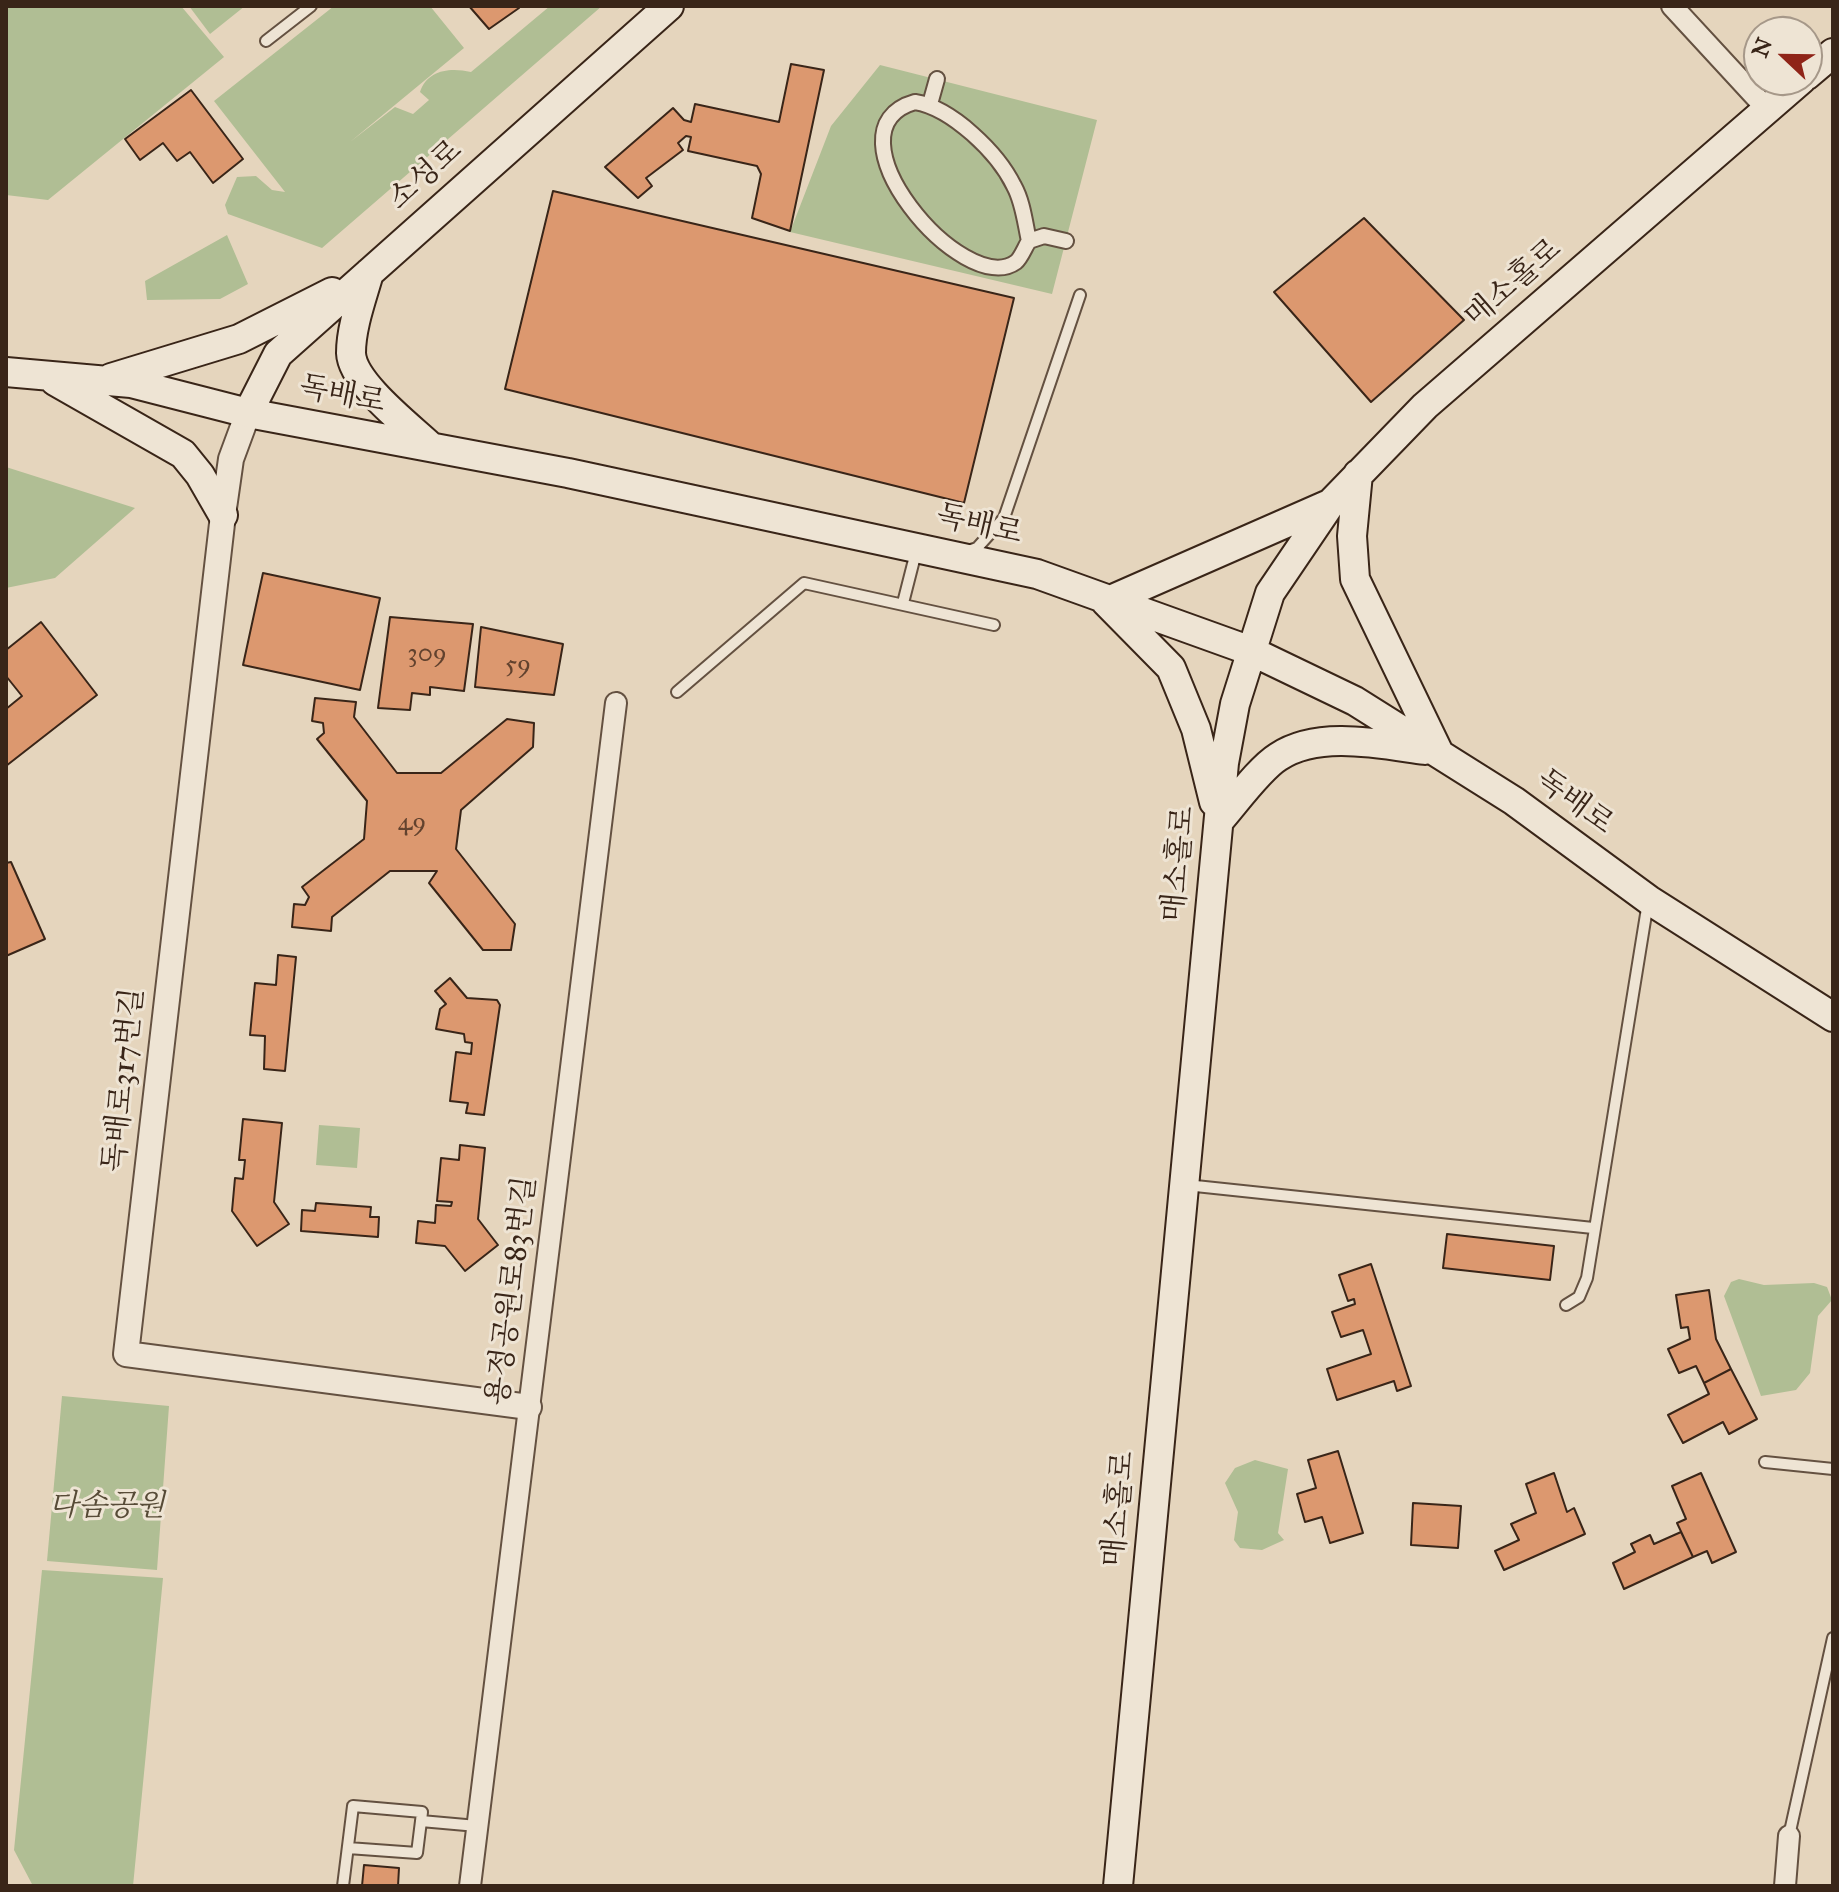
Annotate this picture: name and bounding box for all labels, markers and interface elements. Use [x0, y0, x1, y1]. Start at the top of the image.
north arrow [1743, 16, 1823, 96]
text: N [1746, 34, 1778, 61]
street label: 소성로 [382, 134, 470, 218]
street label: 매소홀로 [1458, 232, 1570, 336]
street label: 독배로 [296, 370, 388, 422]
street label: 독배로 [933, 499, 1025, 553]
house number: 309 [407, 639, 447, 671]
house number: 59 [505, 650, 531, 682]
street label: 독배로 [1528, 763, 1620, 843]
street label: 매소홀로 [1157, 805, 1203, 923]
house number: 49 [398, 808, 426, 840]
street label: 독배로317번길 [97, 986, 153, 1174]
street label: 용정공원로83번길 [481, 1174, 545, 1408]
street label: 매소홀로 [1097, 1450, 1143, 1568]
park label: 다솜공원 [49, 1490, 165, 1526]

